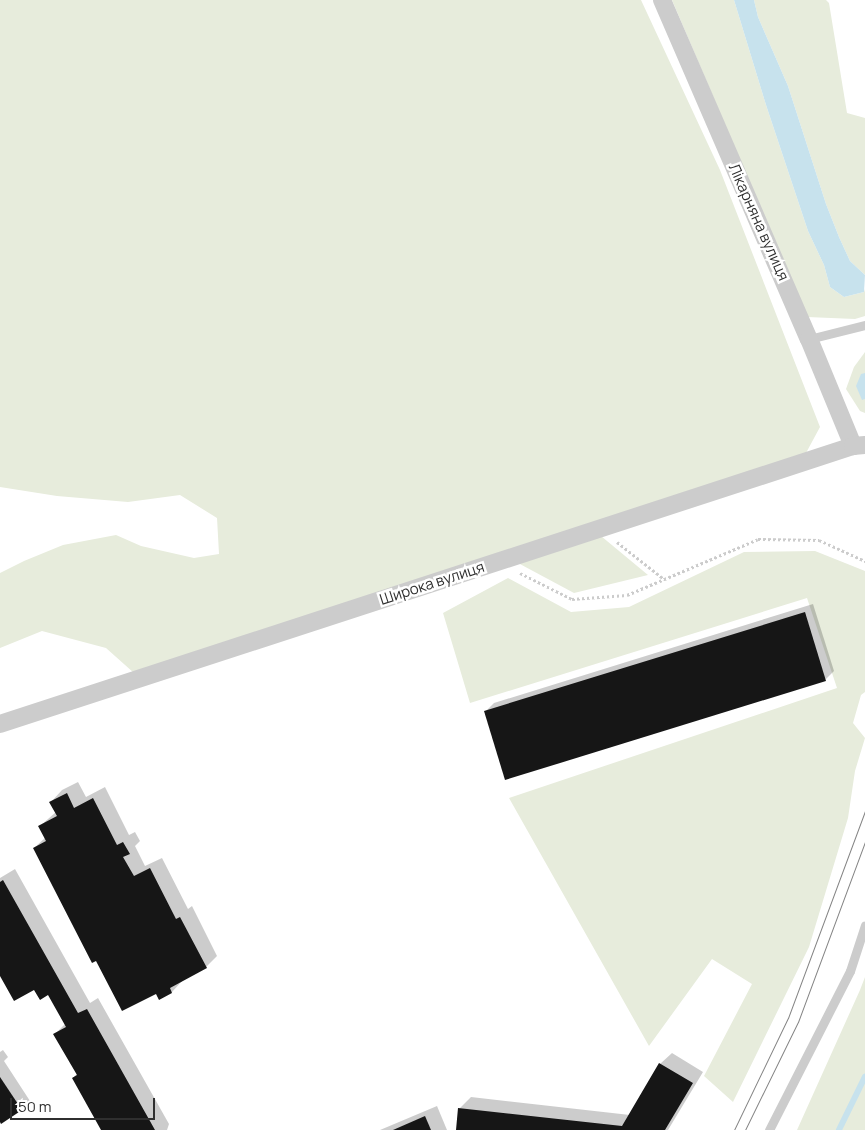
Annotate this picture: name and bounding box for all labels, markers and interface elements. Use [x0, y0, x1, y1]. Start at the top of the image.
street label: Лікарняна вулиця [725, 161, 793, 283]
street label: Широка вулиця [377, 558, 487, 608]
scale bar [12, 1088, 158, 1120]
text: 50 m [18, 1096, 52, 1117]

